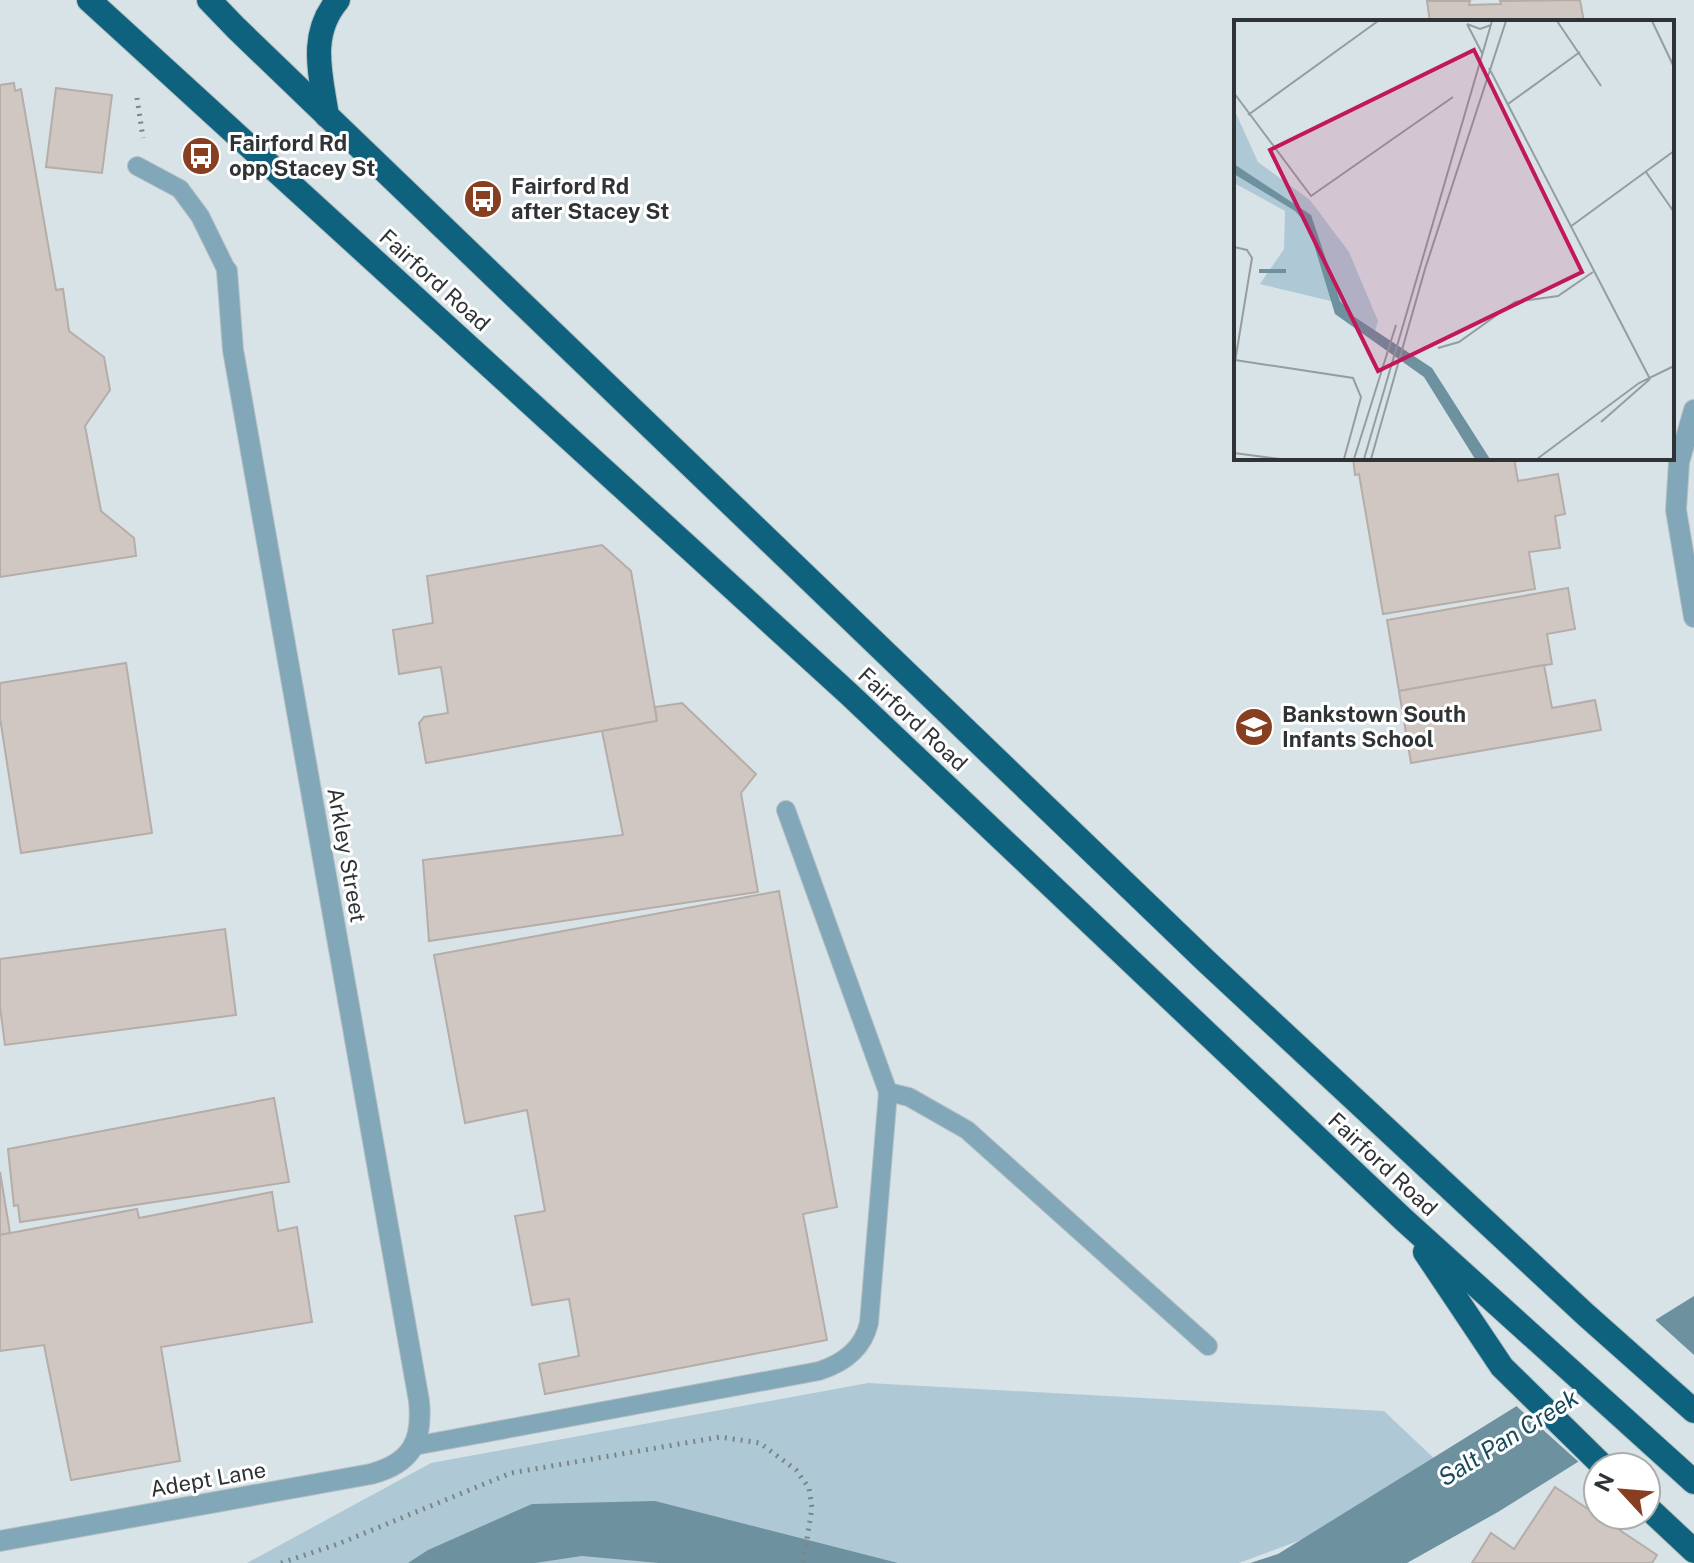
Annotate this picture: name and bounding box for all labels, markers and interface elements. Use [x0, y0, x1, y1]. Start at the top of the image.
inset map [1234, 20, 1674, 460]
place label: Fairford Rd opp Stacey St [229, 130, 375, 181]
bus stop icon: Fairford Rd opp Stacey St [180, 135, 222, 177]
place label: Fairford Rd after Stacey St [511, 173, 669, 224]
bus stop icon: Fairford Rd after Stacey St [462, 178, 504, 220]
street label: Fairford Road [375, 224, 495, 336]
street label: Fairford Road [853, 662, 973, 776]
place label: Bankstown South Infants School [1282, 701, 1466, 752]
school or university icon: Bankstown South Infants School [1233, 706, 1275, 748]
street label: Arkley Street [322, 786, 372, 924]
street label: Fairford Road [1323, 1107, 1443, 1221]
water label: Salt Pan Creek [1433, 1383, 1583, 1491]
north arrow [1582, 1451, 1662, 1531]
street label: Adept Lane [148, 1456, 268, 1502]
text: N [1589, 1469, 1619, 1496]

